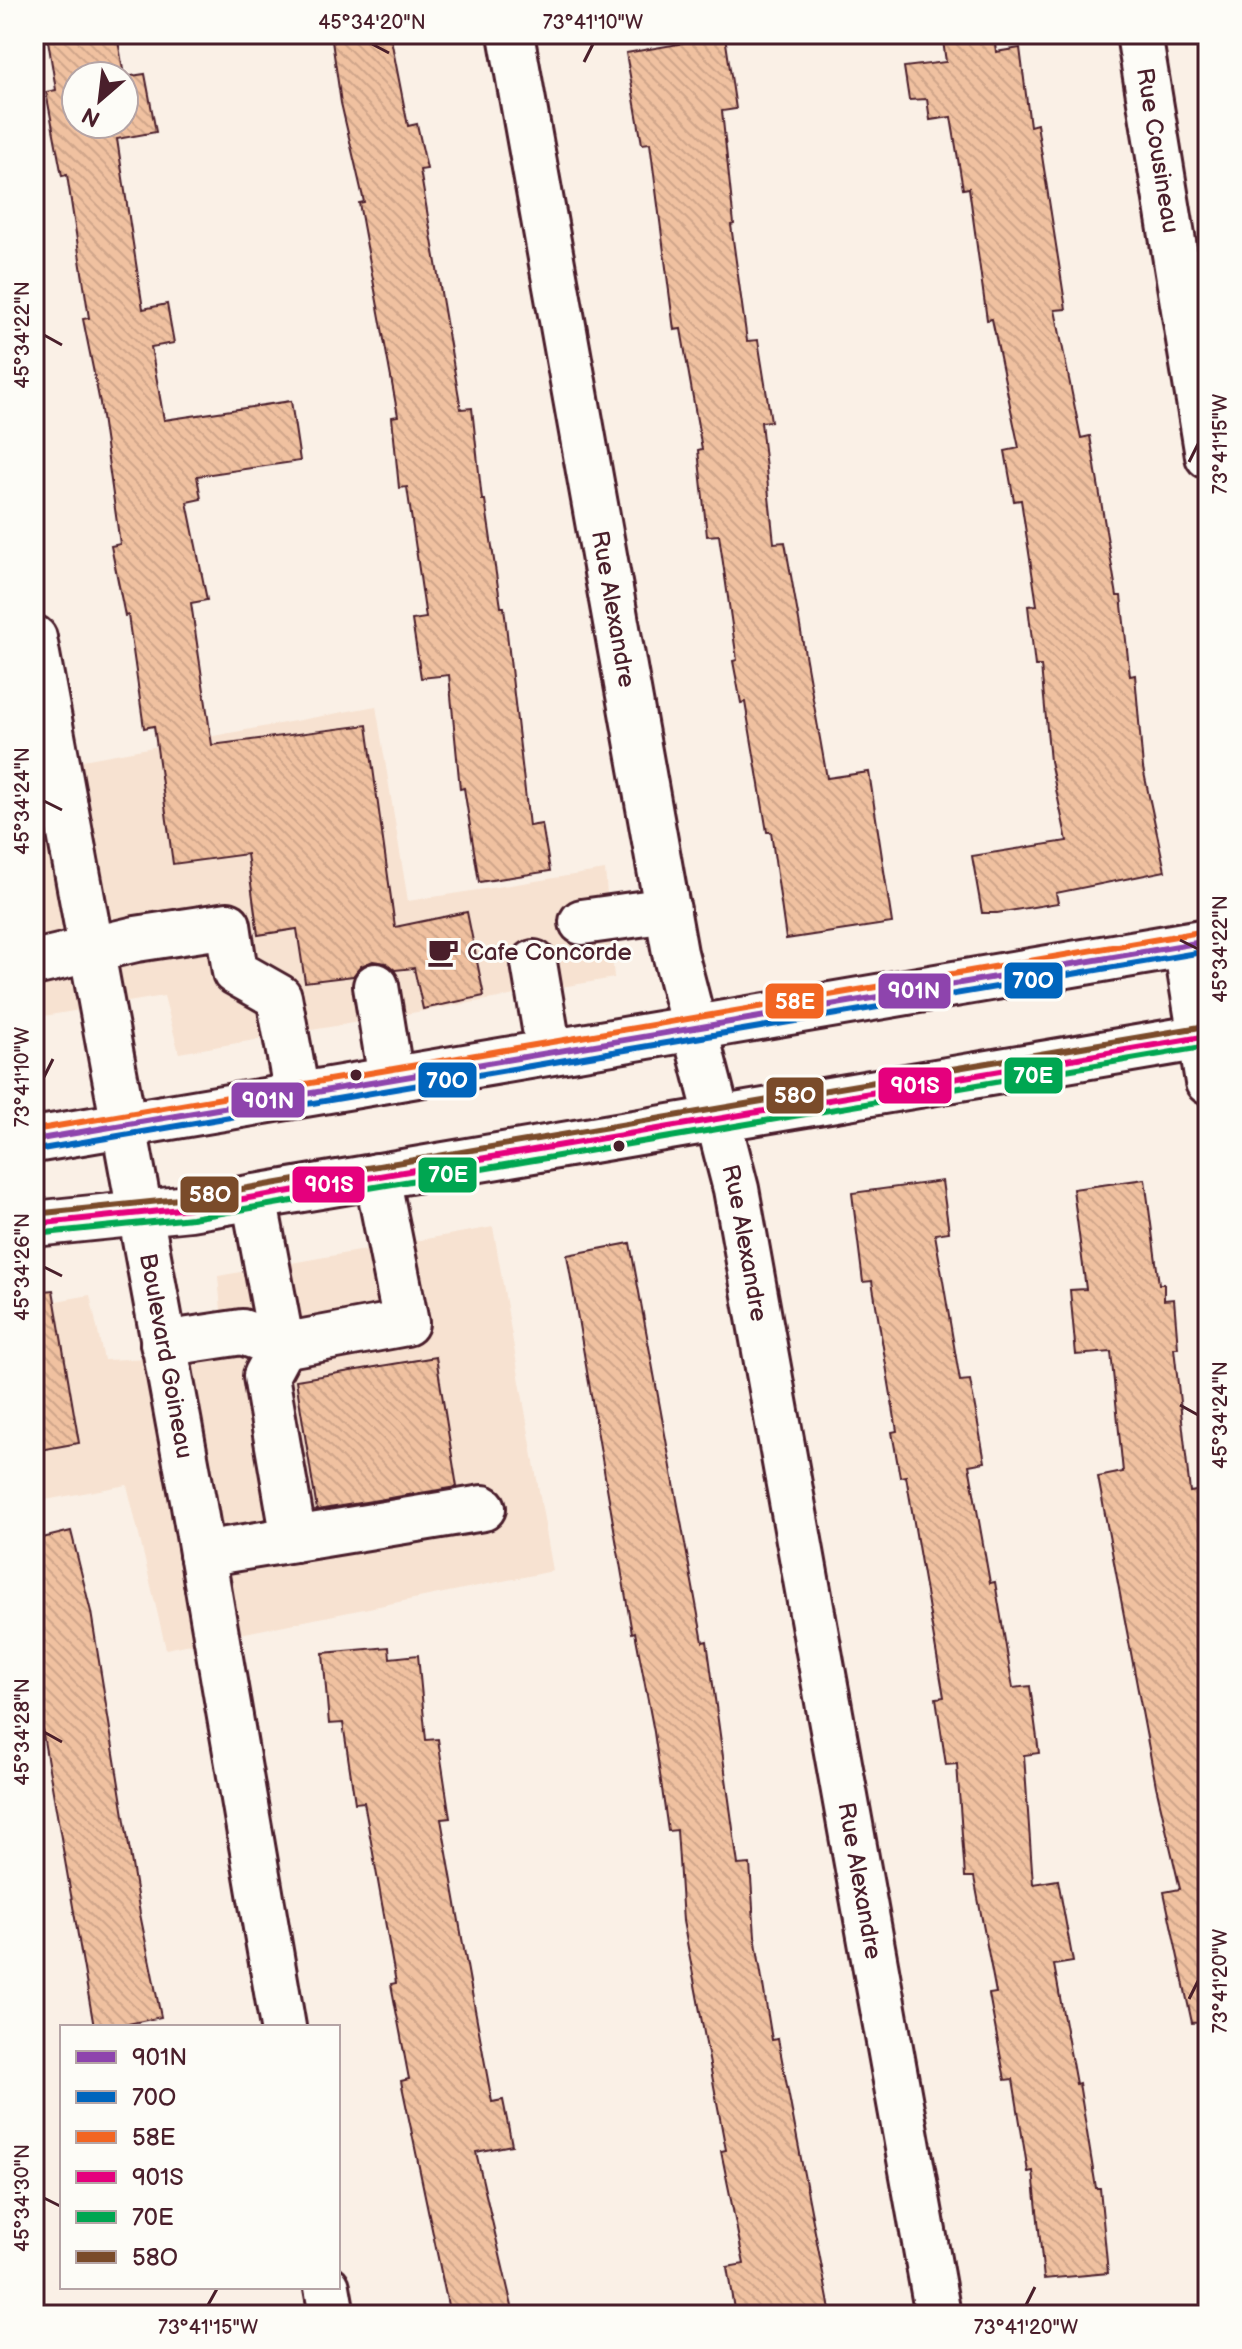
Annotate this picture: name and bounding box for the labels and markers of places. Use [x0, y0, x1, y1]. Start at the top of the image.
cafe icon: Cafe Concorde [426, 935, 460, 969]
place label: Cafe Concorde [467, 938, 632, 967]
unlabelled marker [348, 1067, 364, 1083]
unlabelled marker [611, 1138, 627, 1154]

